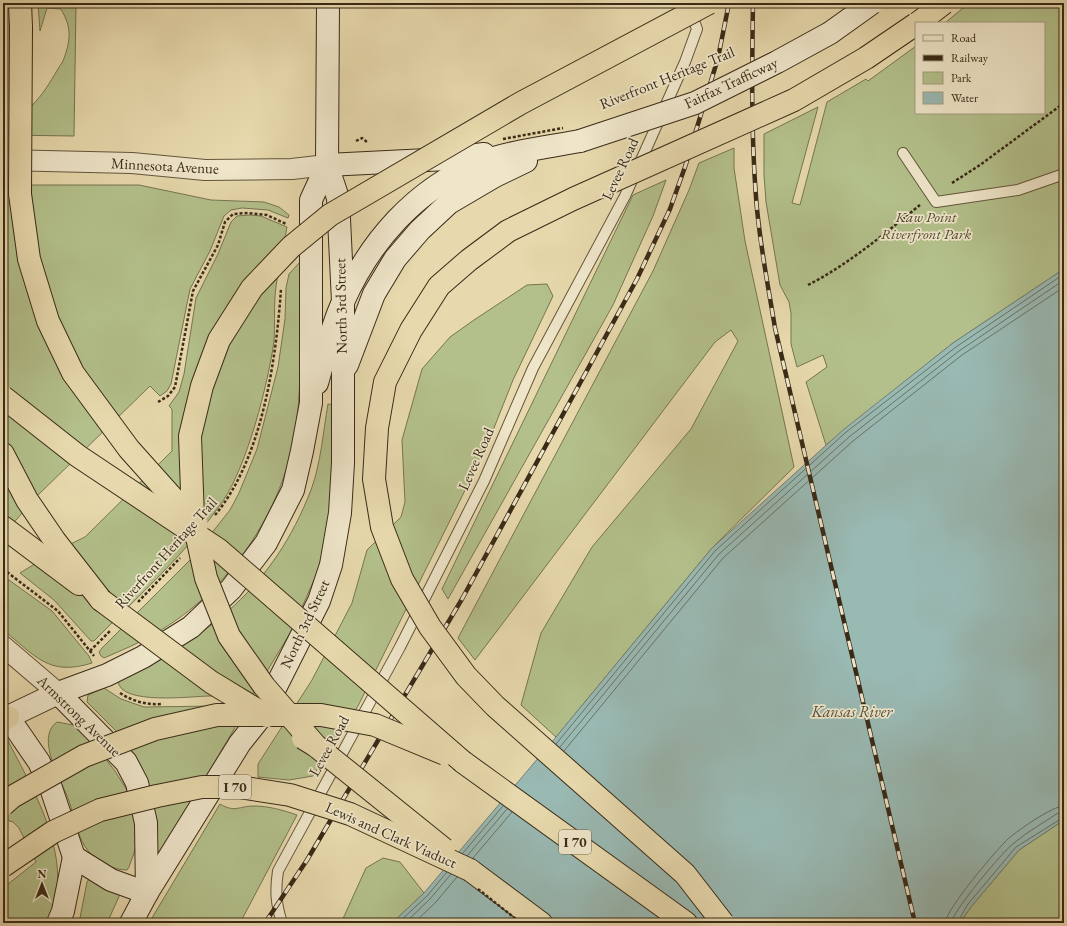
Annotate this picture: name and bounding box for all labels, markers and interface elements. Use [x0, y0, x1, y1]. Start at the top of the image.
legend [915, 22, 1045, 114]
text: Road [951, 30, 977, 46]
street label: Riverfront Heritage Trail [597, 42, 737, 113]
text: Railway [951, 50, 989, 66]
street label: Fairfax Trafficway [681, 52, 781, 113]
text: Park [951, 70, 972, 86]
text: Water [951, 90, 978, 106]
street label: Levee Road [597, 134, 642, 203]
street label: Minnesota Avenue [111, 153, 220, 178]
park label: Kaw Point Riverfront Park [881, 207, 971, 243]
street label: North 3rd Street [330, 258, 351, 354]
street label: Levee Road [453, 424, 498, 493]
street label: Riverfront Heritage Trail [110, 493, 221, 612]
street label: North 3rd Street [276, 576, 333, 671]
street label: Armstrong Avenue [33, 670, 125, 761]
water label: Kansas River [811, 701, 893, 722]
street label: Levee Road [304, 712, 353, 780]
road number: I 70 [219, 775, 251, 799]
street label: Lewis and Clark Viaduct [323, 797, 460, 872]
road number: I 70 [559, 830, 591, 854]
north arrow [22, 864, 62, 904]
text: N [38, 867, 47, 881]

